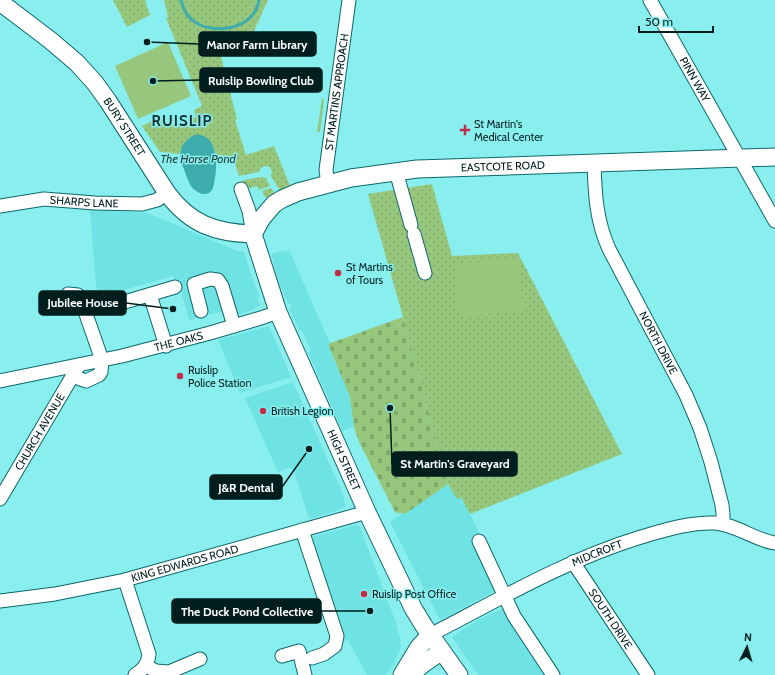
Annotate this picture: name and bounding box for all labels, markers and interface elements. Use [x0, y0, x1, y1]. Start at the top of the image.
scale bar [639, 8, 713, 34]
text: 50 m [645, 14, 673, 29]
callout: Manor Farm Library [199, 32, 316, 56]
street label: ST MARTINS APPROACH [322, 32, 351, 151]
text: Manor Farm Library [207, 37, 308, 52]
street label: PINN WAY [677, 54, 713, 105]
callout: Ruislip Bowling Club [200, 68, 322, 92]
text: Ruislip Bowling Club [208, 73, 314, 88]
street label: BURY STREET [101, 95, 149, 159]
district label: RUISLIP [152, 112, 212, 130]
place label: St Martin's Medical Center [474, 117, 544, 144]
marker: St Martin's Medical Center [459, 124, 471, 136]
water label: The Horse Pond [160, 151, 237, 166]
street label: EASTCOTE ROAD [461, 158, 545, 175]
street label: SHARPS LANE [49, 192, 119, 211]
place label: St Martins of Tours [346, 260, 393, 287]
marker: St Martins of Tours [333, 268, 343, 278]
callout: Jubilee House [39, 291, 126, 315]
text: Jubilee House [46, 295, 119, 310]
street label: NORTH DRIVE [636, 309, 681, 377]
street label: THE OAKS [153, 328, 205, 354]
place label: Ruislip Police Station [188, 363, 252, 390]
marker: Ruislip Police Station [175, 371, 185, 381]
street label: CHURCH AVENUE [11, 391, 68, 473]
place label: British Legion [271, 404, 334, 418]
marker: British Legion [258, 406, 268, 416]
street label: HIGH STREET [324, 427, 364, 493]
callout: St Martin's Graveyard [392, 452, 517, 476]
text: St Martin's Graveyard [400, 456, 510, 471]
callout: J&R Dental [210, 475, 282, 499]
text: J&R Dental [217, 480, 274, 495]
street label: MIDCROFT [569, 537, 624, 569]
street label: KING EDWARDS ROAD [130, 541, 240, 585]
street label: SOUTH DRIVE [586, 586, 636, 651]
place label: Ruislip Post Office [372, 587, 457, 601]
marker: Ruislip Post Office [359, 589, 369, 599]
callout: The Duck Pond Collective [172, 599, 321, 623]
text: The Duck Pond Collective [181, 604, 313, 619]
north arrow [727, 627, 767, 667]
text: N [743, 630, 752, 644]

